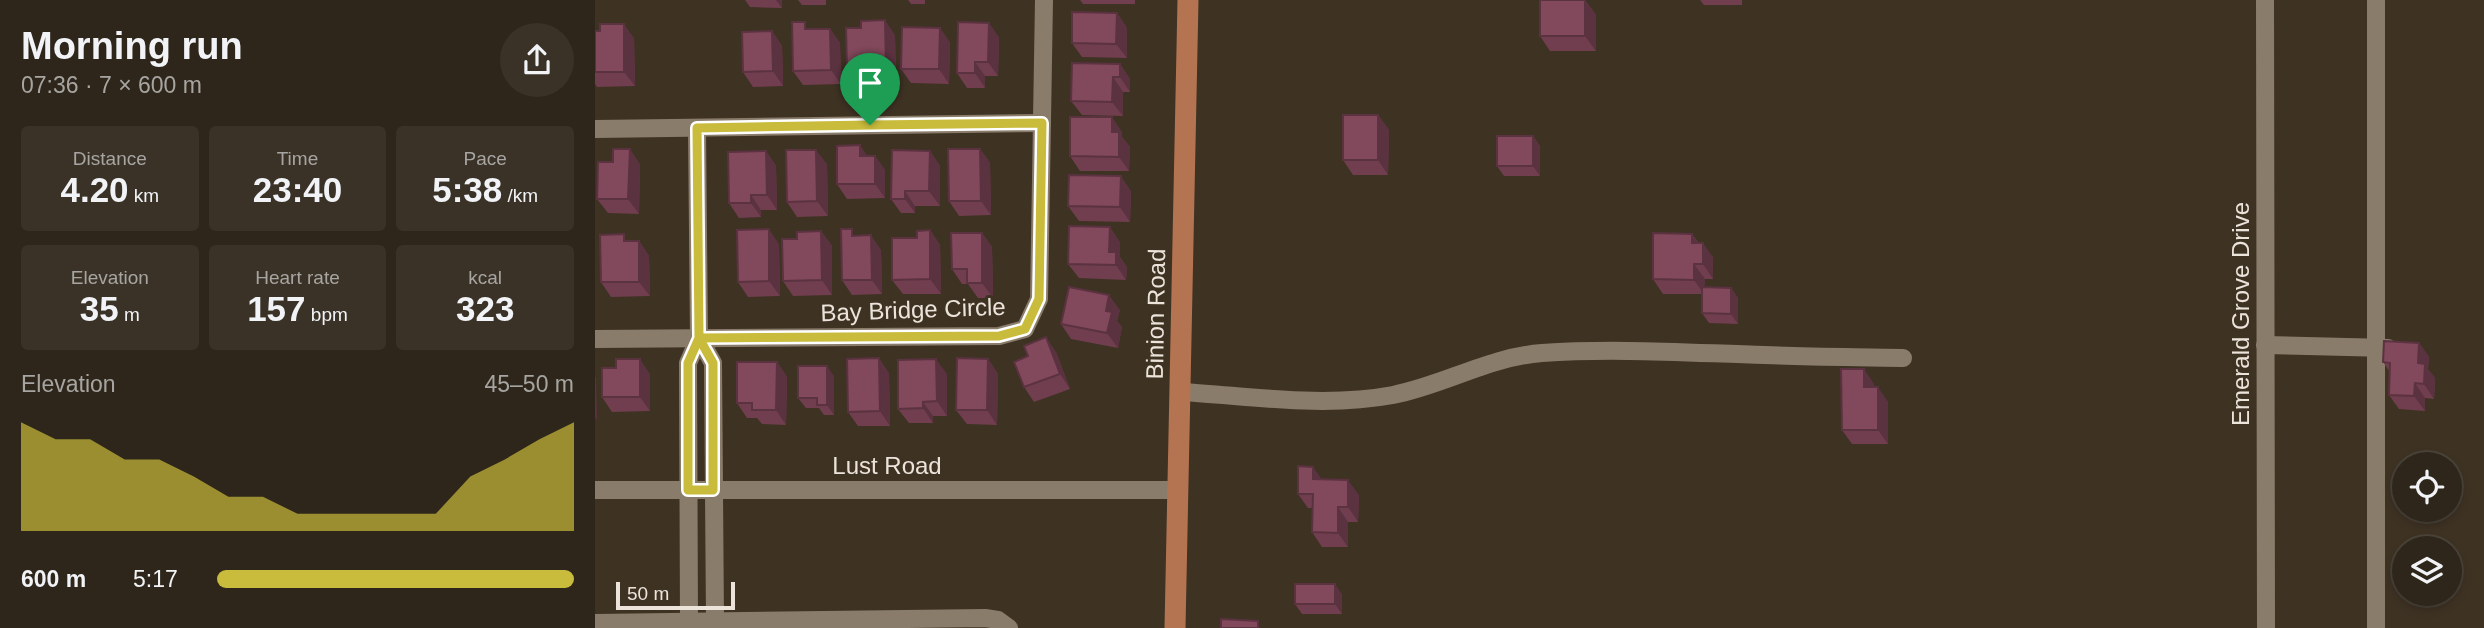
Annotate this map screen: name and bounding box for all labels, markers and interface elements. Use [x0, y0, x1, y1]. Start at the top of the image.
button: share [500, 23, 574, 97]
text: Morning run [21, 25, 243, 67]
pin [840, 53, 900, 125]
icon: arrive [851, 64, 889, 102]
text: 07:36 · 7 × 600 m [21, 72, 202, 98]
text: Distance [73, 148, 147, 169]
text: Time [277, 148, 318, 169]
text: Pace [464, 148, 507, 169]
text: 4.20 [60, 170, 129, 209]
text: 23:40 [253, 170, 342, 209]
text: 5:38 [432, 170, 502, 209]
text: km [129, 185, 159, 206]
text: /km [502, 185, 538, 206]
street label: Emerald Grove Drive [2227, 202, 2254, 426]
street label: Binion Road [1141, 248, 1170, 380]
text: Elevation [71, 267, 149, 288]
text: Heart rate [255, 267, 340, 288]
text: kcal [468, 267, 502, 288]
text: 35 [80, 289, 119, 328]
text: 157 [247, 289, 306, 328]
text: 323 [456, 289, 514, 328]
street label: Bay Bridge Circle [820, 293, 1006, 326]
text: m [119, 304, 140, 325]
text: bpm [306, 304, 348, 325]
text: Elevation [21, 371, 116, 397]
text: 45–50 m [484, 371, 574, 397]
street label: Lust Road [832, 452, 942, 479]
map controls [2392, 452, 2462, 606]
button: locate [2392, 452, 2462, 522]
button: layers [2392, 536, 2462, 606]
text: 600 m [21, 566, 86, 592]
text: 5:17 [133, 566, 178, 592]
scale bar [616, 579, 735, 611]
text: 50 m [627, 583, 669, 604]

